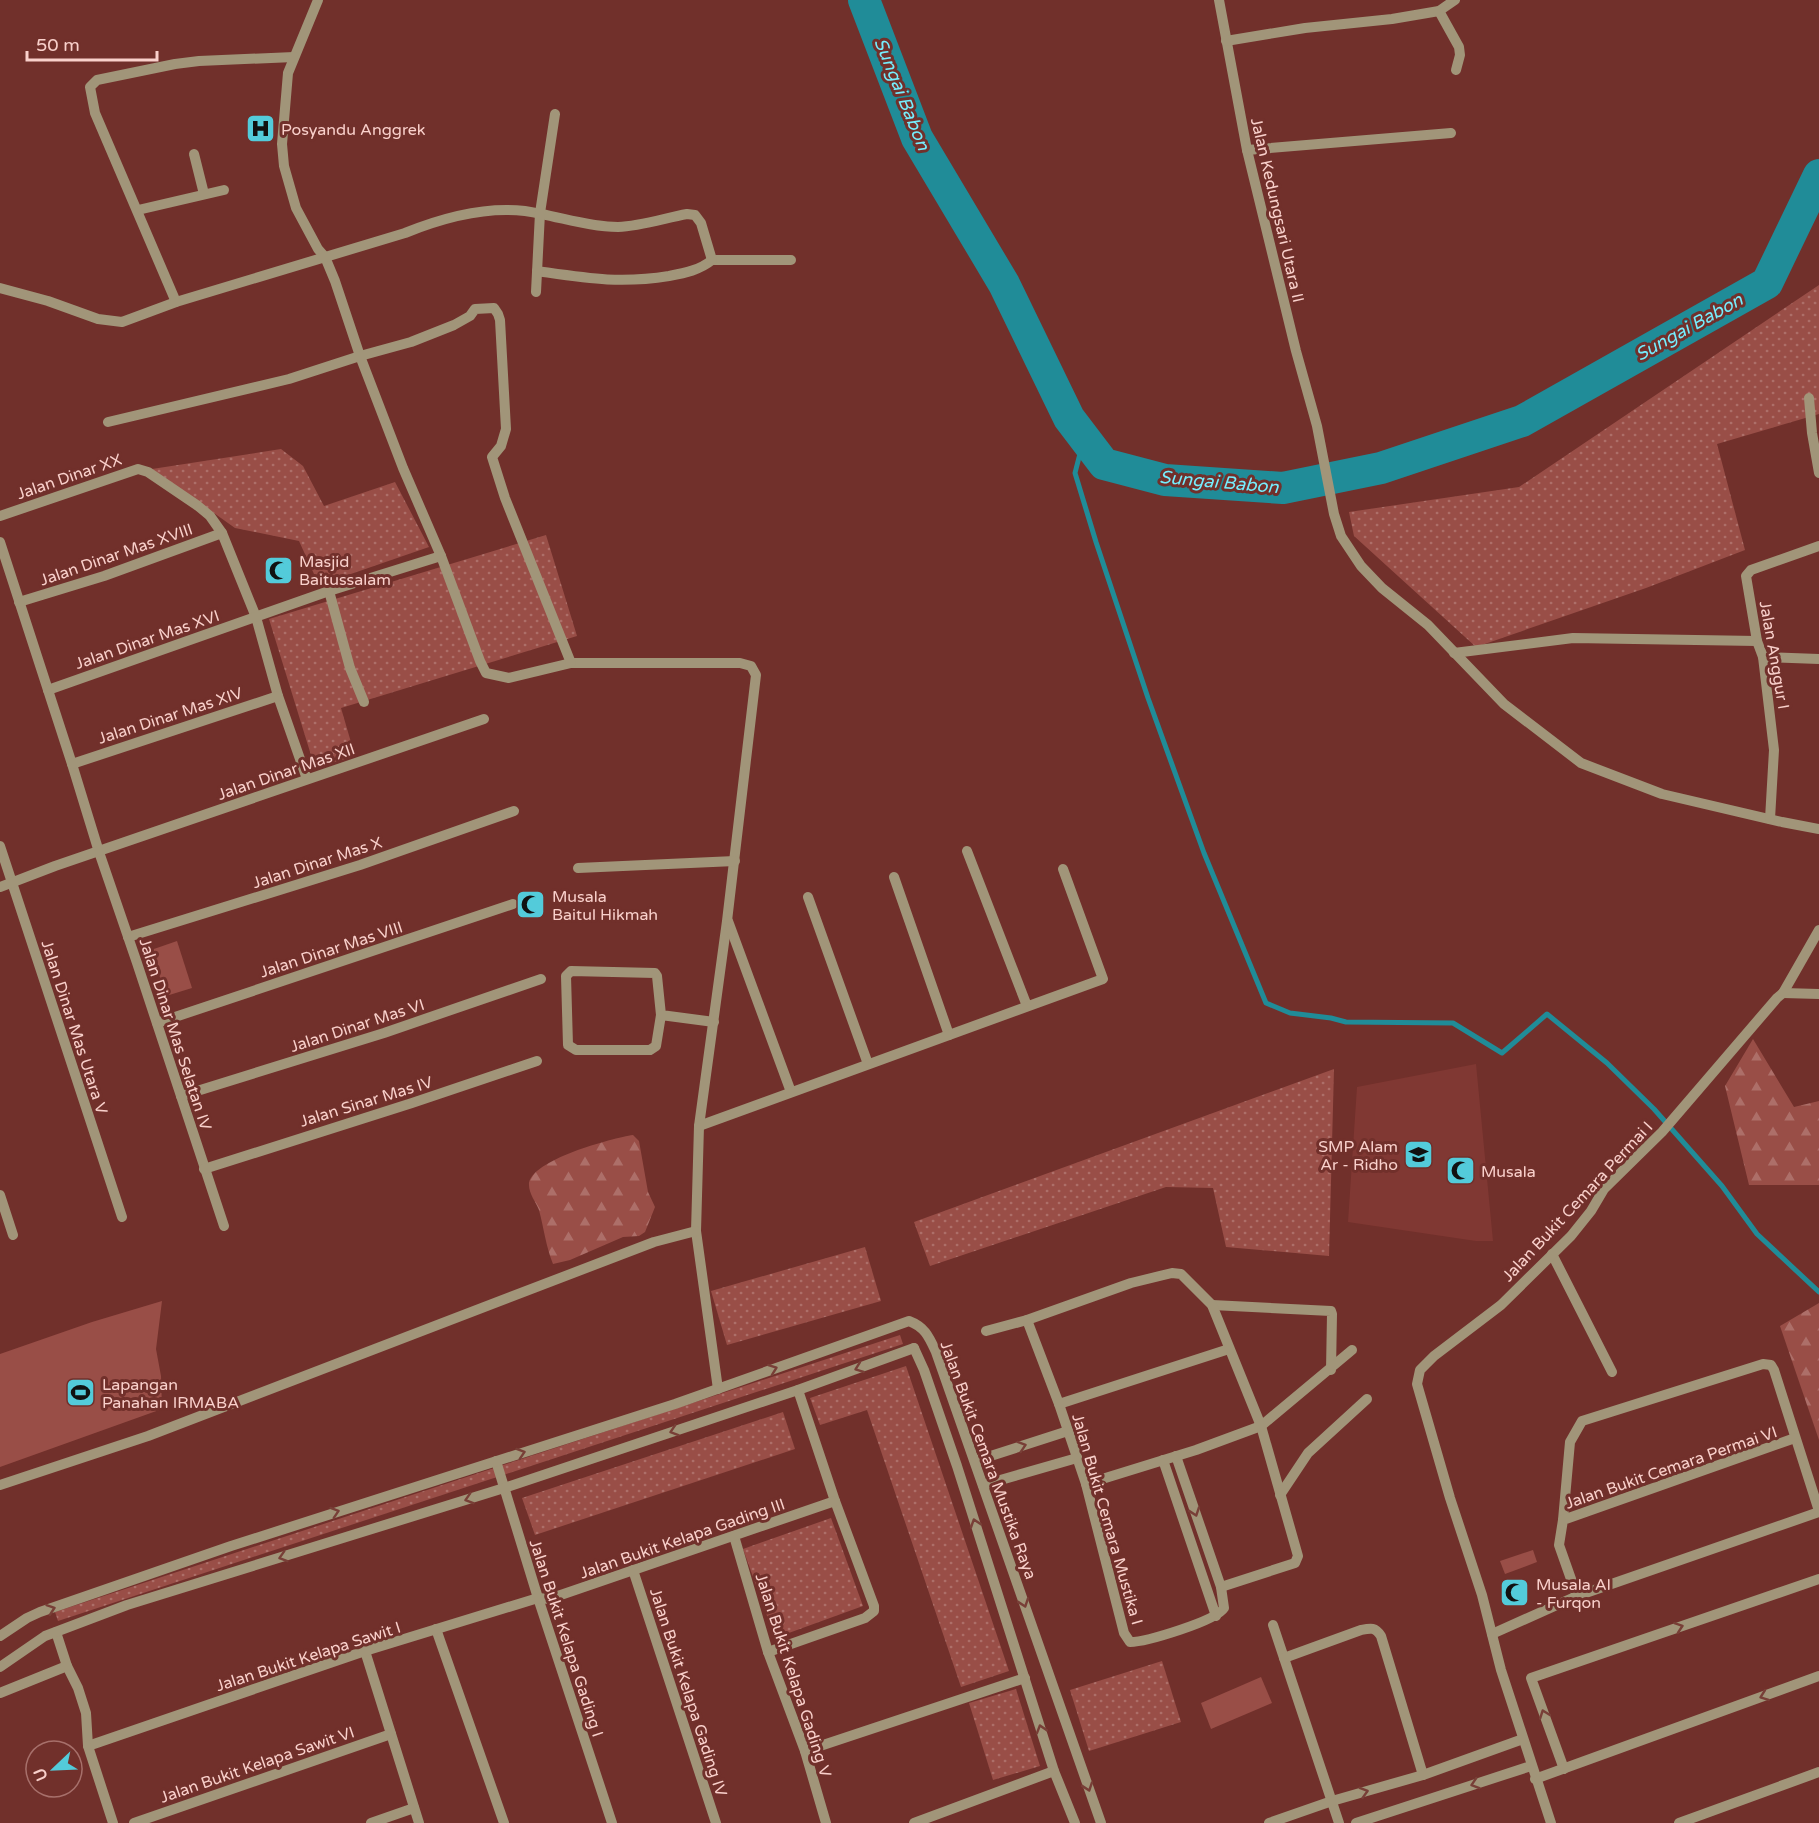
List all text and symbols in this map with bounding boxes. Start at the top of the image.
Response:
scale bar [27,24,158,62]
text: 50 m [36,34,80,56]
water label: Sungai Babon [869,35,935,154]
hospital icon: Posyandu Anggrek [244,113,276,145]
street label: Jalan Kedungsari Utara II [1246,116,1308,305]
place label: Posyandu Anggrek [281,120,426,140]
water label: Sungai Babon [1631,288,1747,366]
street label: Jalan Dinar XX [14,449,125,504]
water label: Sungai Babon [1159,466,1280,498]
street label: Jalan Dinar Mas XVIII [37,519,195,591]
place label: Masjid Baitussalam [299,552,391,590]
mosque icon: Masjid Baitussalam [262,554,294,586]
street label: Jalan Anggur I [1755,599,1793,711]
street label: Jalan Dinar Mas XVI [72,606,222,674]
street label: Jalan Dinar Mas XIV [95,683,245,749]
street label: Jalan Dinar Mas XII [215,739,358,805]
street label: Jalan Dinar Mas X [250,832,385,893]
place label: Musala Baitul Hikmah [552,887,658,925]
mosque icon: Musala Baitul Hikmah [515,889,547,921]
street label: Jalan Dinar Mas VIII [257,917,405,983]
street label: Jalan Dinar Mas Selatan IV [135,936,216,1133]
street label: Jalan Dinar Mas Utara V [36,938,112,1117]
street label: Jalan Dinar Mas VI [288,995,427,1057]
street label: Jalan Sinar Mas IV [297,1072,435,1132]
street label: Jalan Bukit Cemara Permai I [1498,1117,1657,1286]
place label: SMP Alam Ar - Ridho [1318,1137,1398,1175]
school or university icon: SMP Alam Ar - Ridho [1403,1139,1435,1171]
mosque icon: Musala [1444,1155,1476,1187]
place label: Musala [1481,1162,1536,1182]
street label: Jalan Bukit Cemara Mustika Raya [936,1338,1041,1582]
one-way arrow [854,1361,865,1373]
one-way arrow [767,1364,777,1377]
place label: Lapangan Panahan IRMABA [102,1375,239,1413]
sports icon: Lapangan Panahan IRMABA [65,1377,97,1409]
street label: Jalan Bukit Cemara Mustika I [1067,1411,1147,1627]
street label: Jalan Bukit Cemara Permai VI [1563,1422,1780,1514]
one-way arrow [669,1424,680,1437]
one-way arrow [1016,1441,1027,1453]
one-way arrow [515,1448,526,1460]
one-way arrow [464,1491,475,1504]
street label: Jalan Bukit Kelapa Gading III [577,1494,788,1584]
one-way arrow [1188,1506,1201,1517]
one-way arrow [329,1507,340,1520]
one-way arrow [970,1518,983,1529]
street label: Jalan Bukit Kelapa Gading I [525,1537,608,1740]
one-way arrow [278,1549,289,1562]
street label: Jalan Bukit Kelapa Gading V [751,1571,836,1780]
place label: Musala Al - Furqon [1536,1575,1611,1613]
mosque icon: Musala Al - Furqon [1499,1577,1531,1609]
street label: Jalan Bukit Kelapa Gading IV [645,1586,731,1799]
one-way arrow [1017,1597,1030,1608]
one-way arrow [45,1603,56,1616]
street label: Jalan Bukit Kelapa Sawit I [213,1618,403,1696]
one-way arrow [1673,1621,1684,1634]
one-way arrow [1759,1688,1770,1701]
one-way arrow [1539,1709,1552,1720]
street label: Jalan Bukit Kelapa Sawit VI [157,1722,357,1808]
one-way arrow [1036,1724,1048,1735]
north arrow [24,1739,84,1799]
text: U [30,1765,53,1784]
one-way arrow [1470,1777,1481,1789]
one-way arrow [1081,1781,1094,1792]
one-way arrow [1358,1787,1369,1799]

